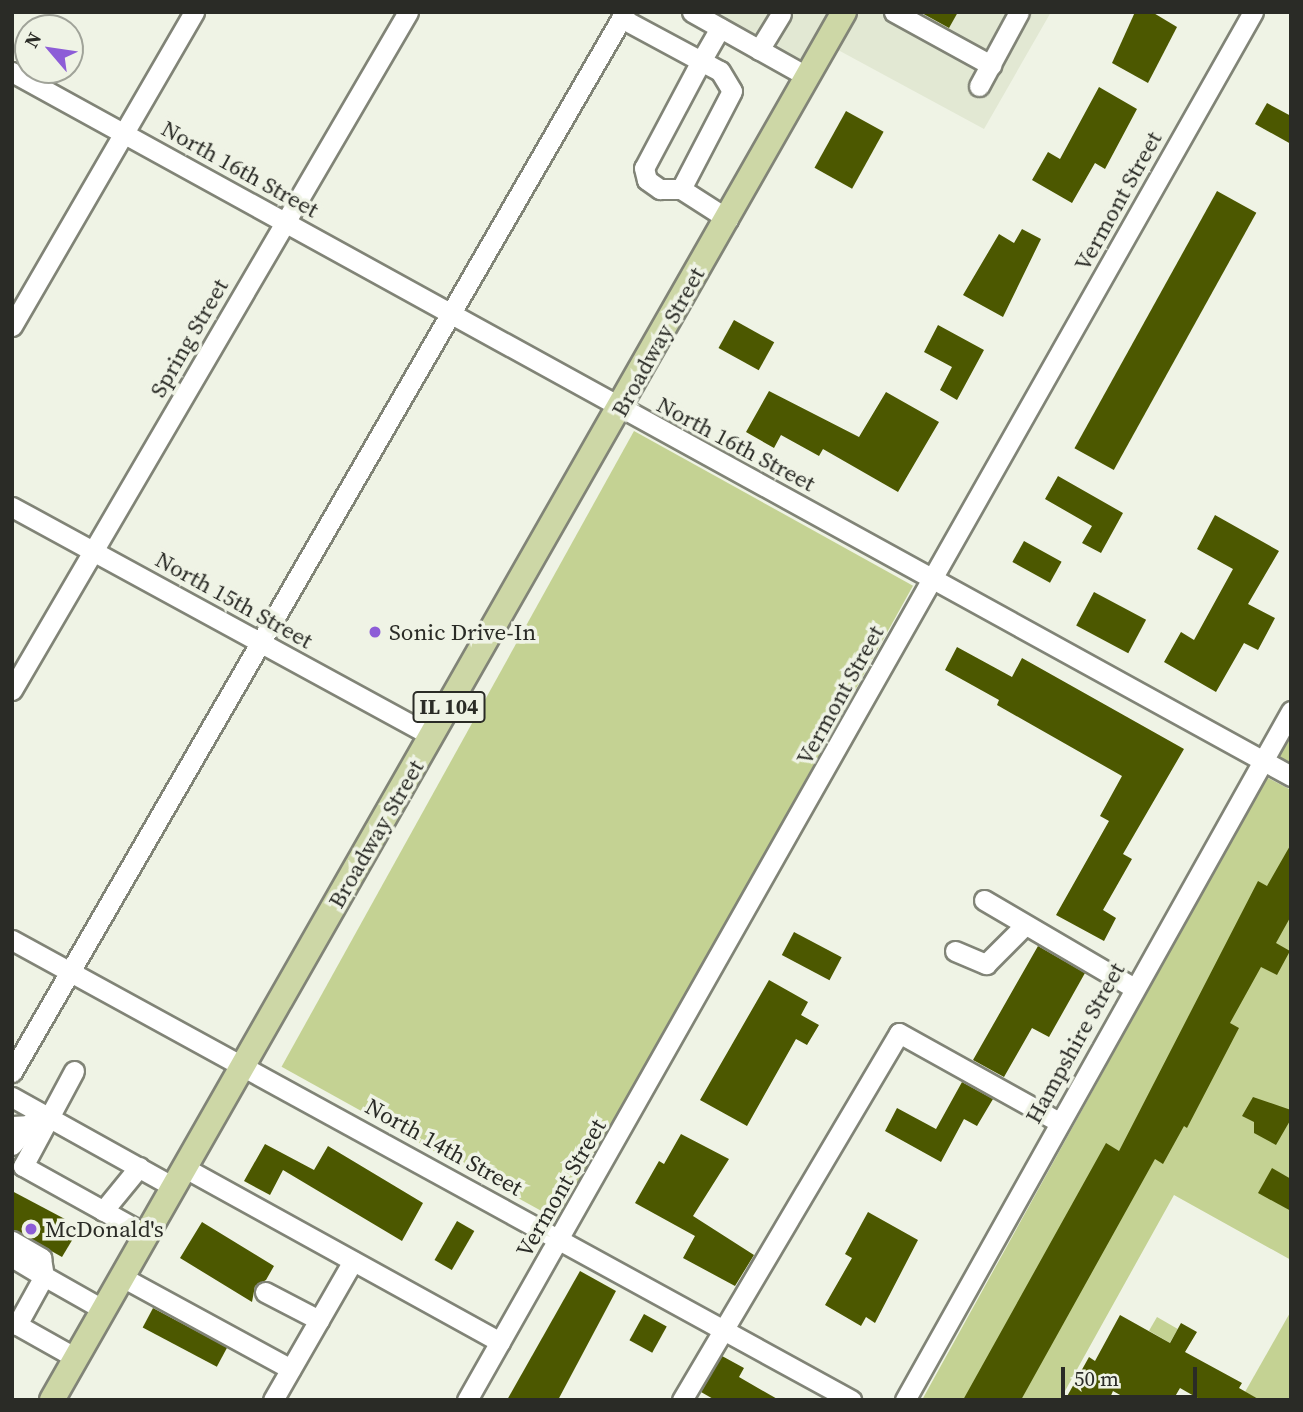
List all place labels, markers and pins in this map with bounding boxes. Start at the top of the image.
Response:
place label: Sonic Drive-In [389,618,536,646]
marker: Sonic Drive-In [367,624,383,640]
place label: McDonald's [45,1215,164,1243]
marker: McDonald's [23,1221,39,1237]

